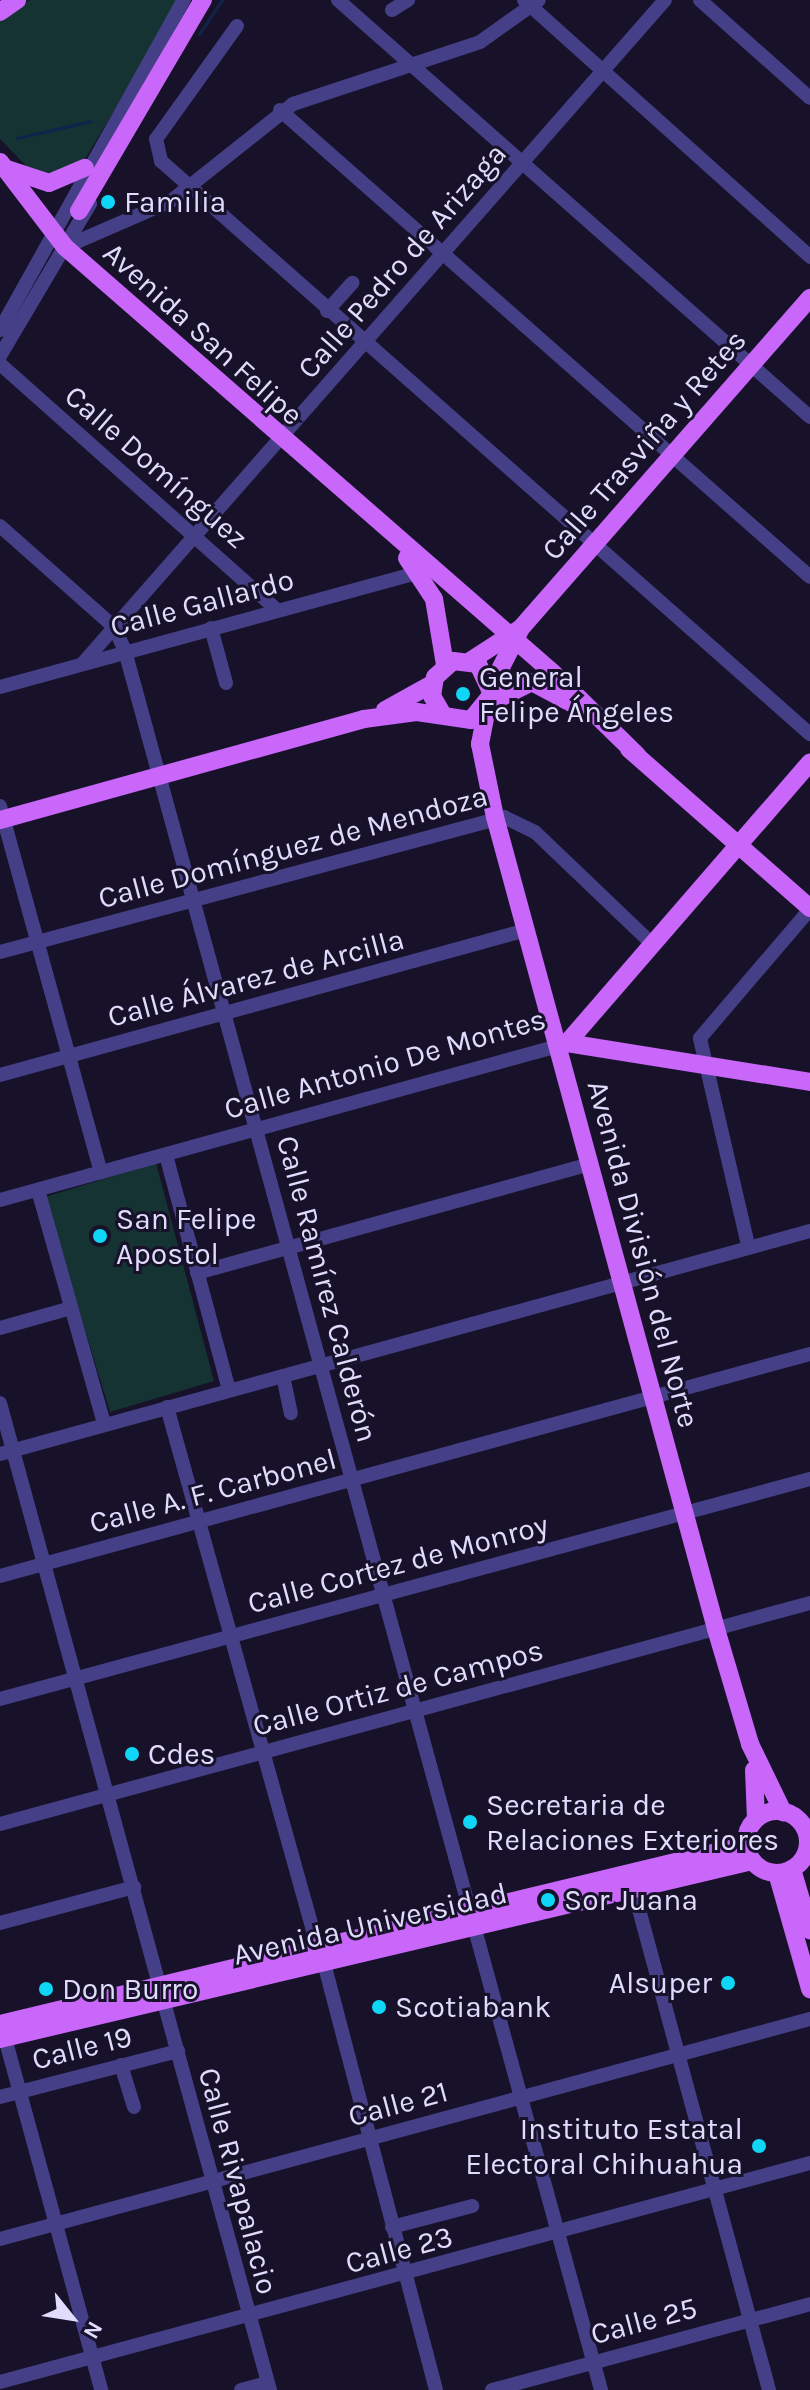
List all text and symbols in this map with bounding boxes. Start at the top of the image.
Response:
street label: Calle Pedro de Arizaga [290,136,514,386]
place label: Familia [124,184,226,220]
marker: Familia [99,193,117,211]
street label: Avenida San Felipe [96,235,310,433]
street label: Calle Trasviña y Retes [534,323,754,567]
street label: Calle Domínguez [57,378,255,556]
street label: Calle Gallardo [106,561,298,645]
place label: General Felipe Ángeles [479,659,674,730]
marker: General Felipe Ángeles [454,685,472,703]
street label: Calle Domínguez de Mendoza [94,778,492,916]
street label: Calle Álvarez de Arcilla [104,921,408,1035]
street label: Calle Antonio De Montes [220,1001,550,1127]
street label: Avenida División del Norte [579,1077,707,1431]
street label: Calle Ramírez Calderón [269,1132,385,1446]
place label: San Felipe Apostol [116,1201,256,1272]
marker: San Felipe Apostol [91,1227,109,1245]
street label: Calle A. F. Carbonel [86,1441,340,1541]
street label: Calle Cortez de Monroy [244,1507,552,1621]
street label: Calle Ortiz de Campos [249,1632,547,1744]
place label: Cdes [148,1736,215,1772]
marker: Cdes [123,1745,141,1763]
place label: Secretaria de Relaciones Exteriores [486,1787,779,1858]
marker: Secretaria de Relaciones Exteriores [461,1813,479,1831]
street label: Avenida Universidad [229,1875,511,1973]
place label: Sor Juana [564,1882,698,1918]
marker: Sor Juana [539,1891,557,1909]
place label: Alsuper [609,1965,712,2001]
place label: Don Burro [62,1971,198,2007]
marker: Alsuper [719,1974,737,1992]
marker: Don Burro [37,1980,55,1998]
place label: Scotiabank [395,1989,551,2025]
marker: Scotiabank [370,1998,388,2016]
street label: Calle 19 [28,2018,136,2078]
street label: Calle Rivapalacio [190,2064,286,2298]
street label: Calle 21 [344,2073,452,2135]
place label: Instituto Estatal Electoral Chihuahua [465,2111,743,2182]
marker: Instituto Estatal Electoral Chihuahua [750,2137,768,2155]
street label: Calle 23 [342,2218,456,2282]
north arrow [32,2278,112,2358]
street label: Calle 25 [587,2290,701,2352]
text: N [78,2317,108,2343]

